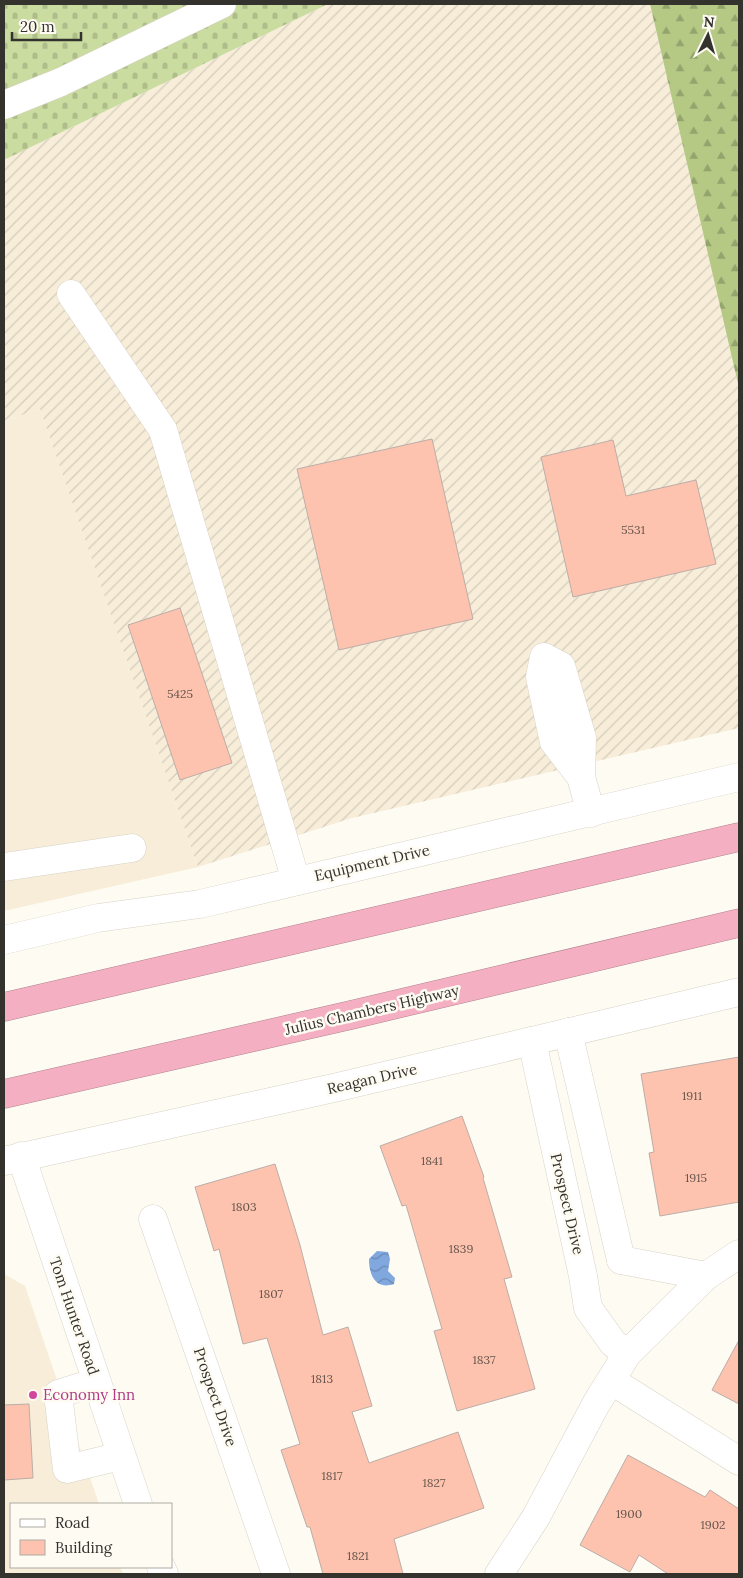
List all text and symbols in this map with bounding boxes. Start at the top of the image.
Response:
scale bar [12,10,81,42]
north arrow [683,10,733,60]
text: N [703,13,715,32]
text: 20 m [20,17,55,36]
house number: 5531 [621,522,645,537]
house number: 5425 [167,686,193,701]
street label: Equipment Drive [312,840,431,885]
street label: Julius Chambers Highway [282,980,461,1039]
street label: Reagan Drive [325,1059,419,1098]
house number: 1911 [682,1088,702,1103]
street label: Prospect Drive [547,1151,588,1256]
house number: 1841 [421,1153,443,1168]
house number: 1915 [685,1170,707,1185]
house number: 1803 [231,1199,257,1214]
house number: 1839 [449,1241,473,1256]
street label: Tom Hunter Road [45,1254,104,1377]
house number: 1807 [259,1286,283,1301]
street label: Prospect Drive [190,1345,241,1449]
house number: 1837 [472,1352,496,1367]
house number: 1813 [311,1371,333,1386]
place label: Economy Inn [43,1385,135,1404]
marker: Economy Inn [27,1389,39,1401]
house number: 1817 [321,1468,343,1483]
house number: 1827 [422,1475,446,1490]
legend [10,1503,172,1568]
house number: 1900 [616,1506,642,1521]
text: Road [55,1513,90,1532]
house number: 1902 [700,1517,726,1532]
text: Building [55,1538,113,1557]
house number: 1821 [347,1548,369,1563]

